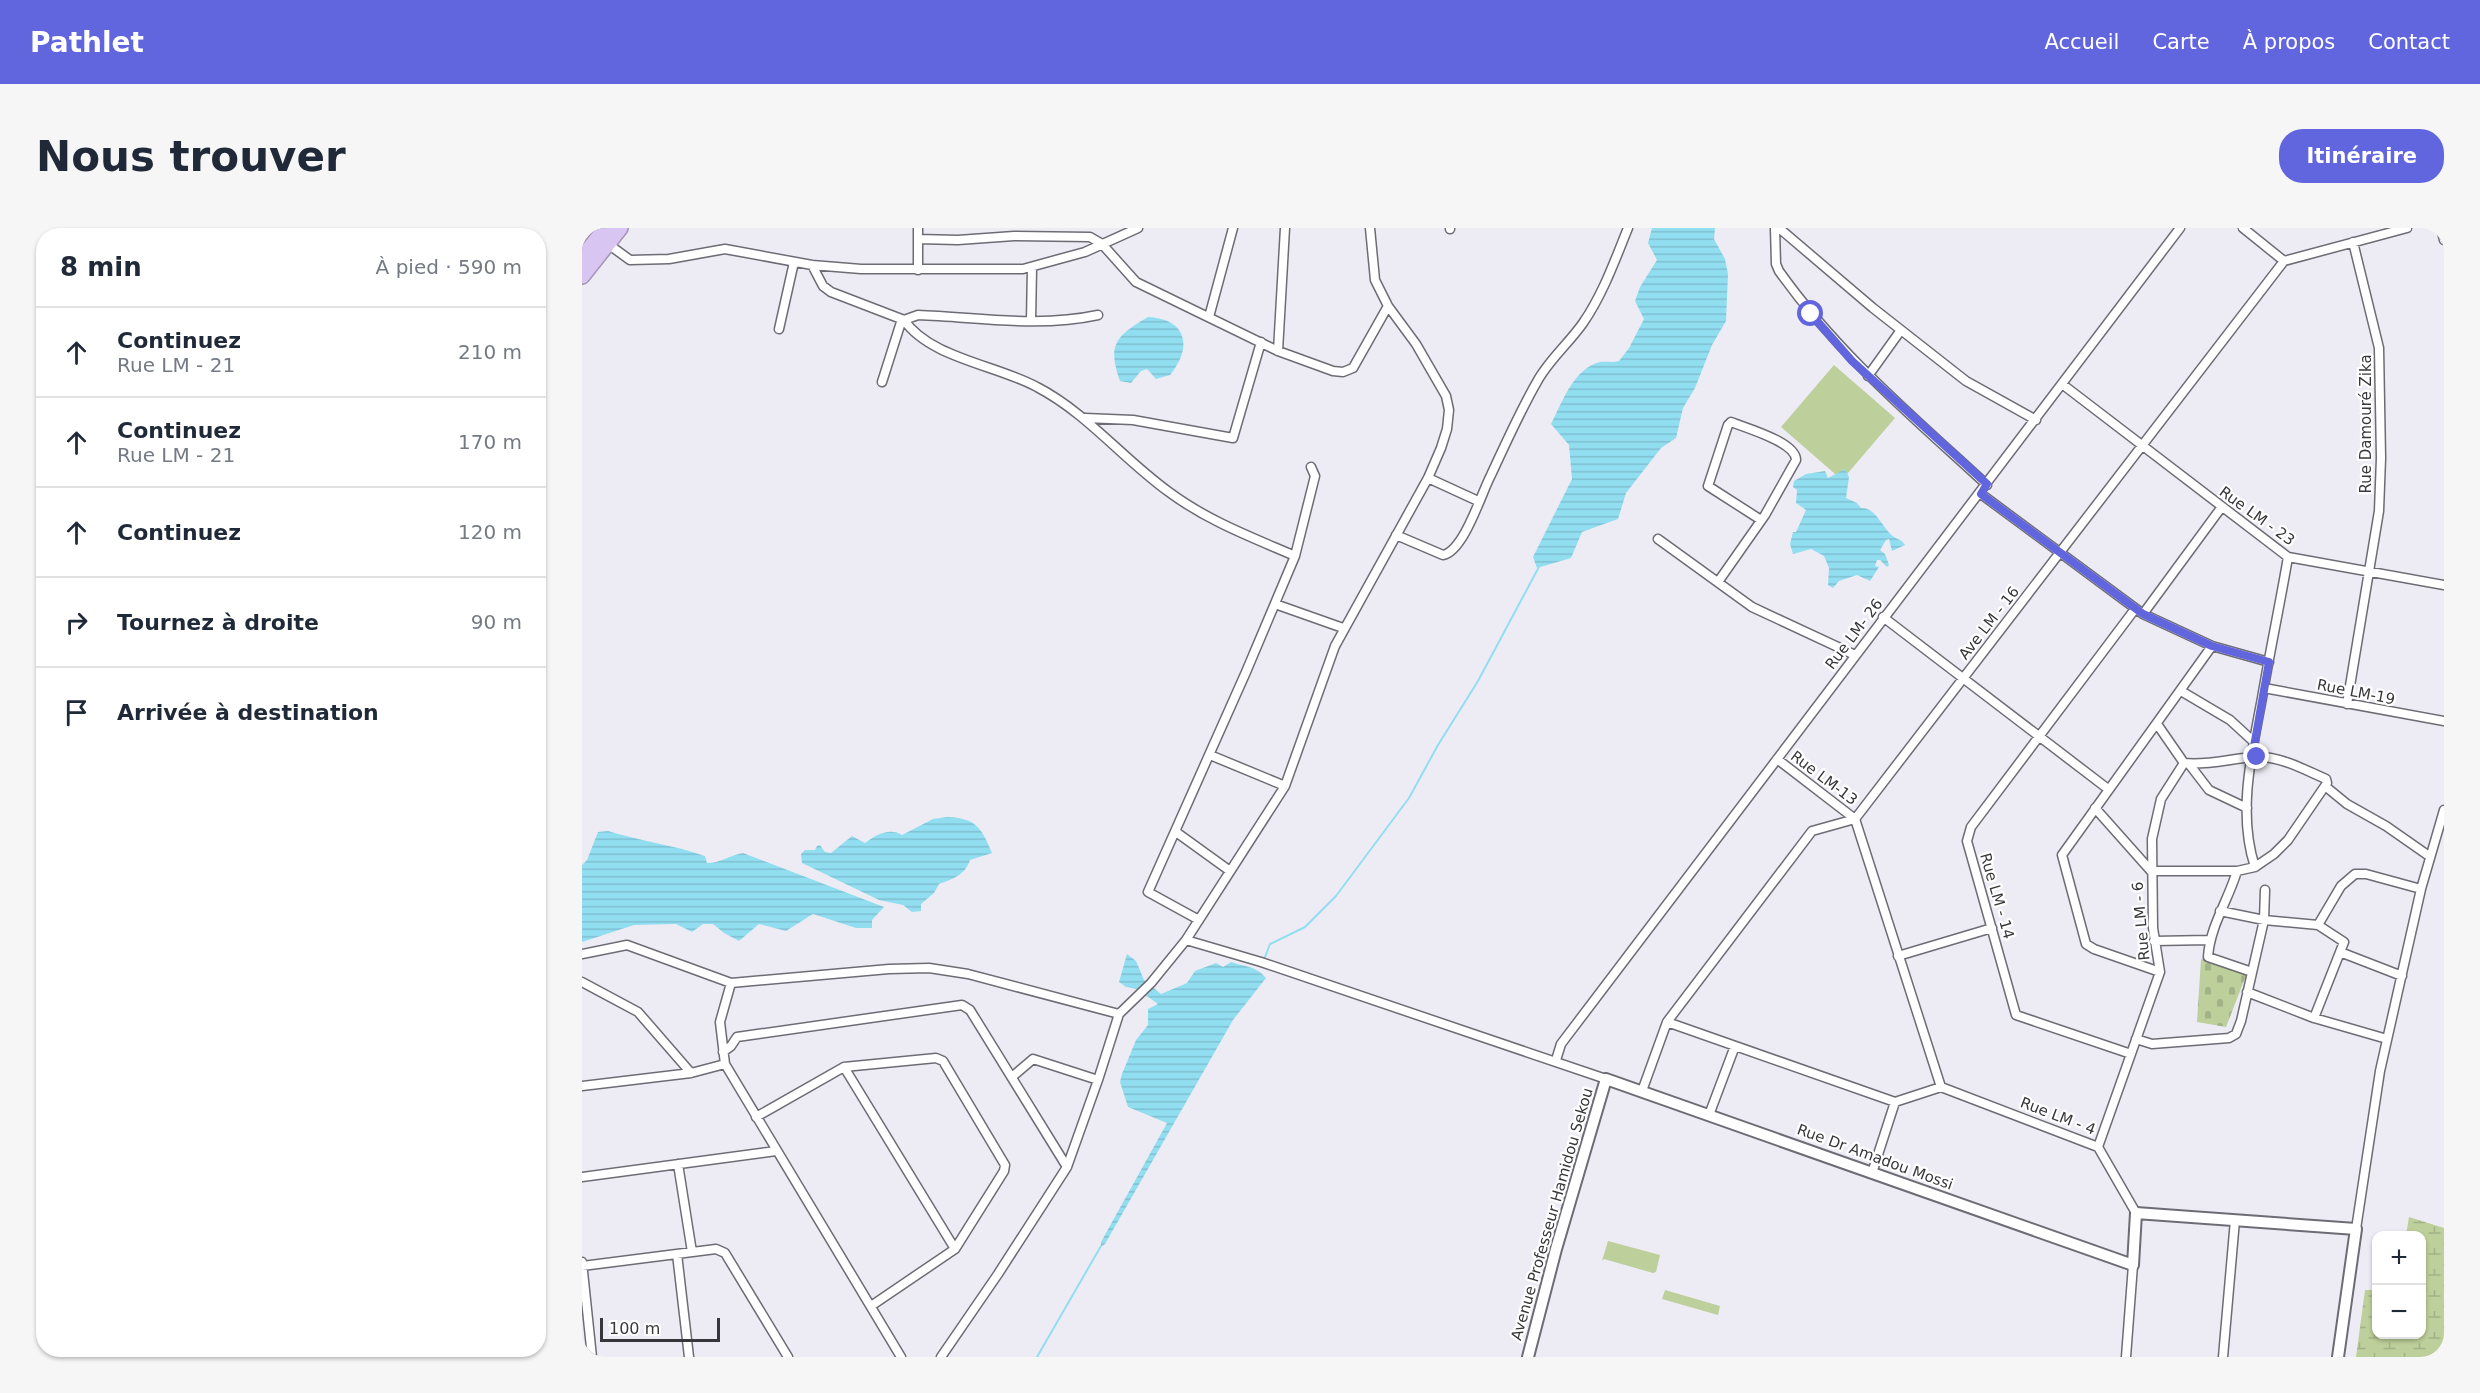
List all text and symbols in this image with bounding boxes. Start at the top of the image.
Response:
text: Pathlet [30,26,144,59]
text: Accueil [2044,30,2119,54]
text: Carte [2152,30,2210,54]
text: À propos [2243,30,2335,54]
text: Contact [2368,30,2450,54]
button: Itinéraire [2279,129,2444,183]
text: Nous trouver [36,132,346,181]
text: 8 min [60,252,142,282]
text: À pied · 590 m [376,255,522,279]
route start [1797,300,1823,326]
text: Continuez [117,328,241,353]
icon: ahead [60,336,93,369]
text: 210 m [458,340,522,364]
text: Rue LM - 21 [117,353,235,377]
street label: Rue Damouré Zika [2357,354,2375,494]
text: Continuez [117,418,241,443]
icon: ahead [60,426,93,459]
text: 170 m [458,430,522,454]
text: Rue LM - 21 [117,443,235,467]
street label: Rue LM - 23 [2216,483,2298,549]
icon: ahead [60,516,93,549]
text: Continuez [117,520,241,545]
text: 120 m [458,520,522,544]
street label: Ave LM - 16 [1955,583,2023,663]
street label: Rue LM- 26 [1822,595,1886,673]
icon: right [60,606,93,639]
text: Tournez à droite [117,610,319,635]
text: 90 m [471,610,522,634]
street label: Rue LM-19 [2315,676,2397,708]
icon: arrive [60,696,93,729]
text: Arrivée à destination [117,700,379,725]
route end [2243,743,2269,769]
street label: Rue LM-13 [1787,747,1861,809]
street label: Rue LM - 14 [1976,851,2018,941]
street label: Rue LM - 6 [2129,881,2153,961]
street label: Avenue Professeur Hamidou Sekou [1507,1086,1597,1342]
street label: Rue LM - 4 [2018,1093,2098,1139]
street label: Rue Dr Amadou Mossi [1795,1120,1955,1194]
map controls [2372,1231,2426,1339]
button: + [2372,1231,2426,1285]
button: − [2372,1285,2426,1339]
scale bar [600,1315,720,1342]
text: 100 m [609,1319,660,1338]

